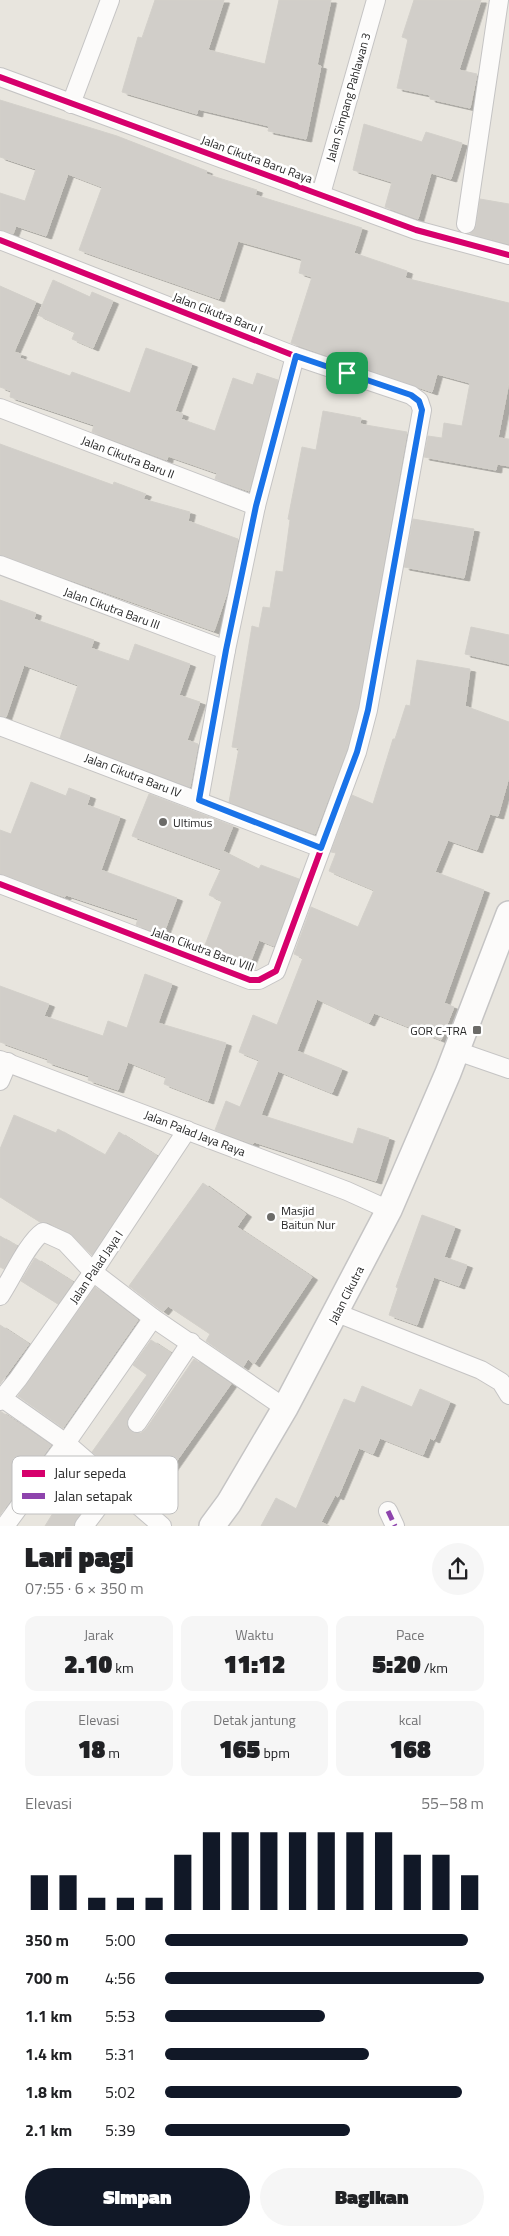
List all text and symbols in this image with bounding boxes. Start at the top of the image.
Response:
street label: Jalan Simpang Pahlawan 3 [320,30,376,164]
street label: Jalan Cikutra Baru Raya [199,130,315,188]
street label: Jalan Cikutra Baru I [170,287,266,339]
pin [326,352,368,394]
icon: arrive [333,359,361,387]
street label: Jalan Cikutra Baru II [79,431,177,483]
street label: Jalan Cikutra Baru III [61,582,163,634]
street label: Jalan Cikutra Baru IV [82,748,184,802]
place label: Ultimus [173,813,213,832]
marker: Ultimus [157,816,169,828]
street label: Jalan Cikutra Baru VIII [149,922,257,976]
place label: GOR C-TRA [410,1021,467,1040]
marker: GOR C-TRA [471,1024,483,1036]
street label: Jalan Palad Jaya Raya [142,1105,248,1161]
place label: Masjid Baitun Nur [281,1201,335,1234]
marker: Masjid Baitun Nur [265,1211,277,1223]
street label: Jalan Palad Jaya I [64,1226,128,1308]
street label: Jalan Cikutra [323,1263,369,1327]
legend [12,1456,178,1514]
text: Jalur sepeda [54,1462,126,1483]
text: Jalan setapak [54,1485,133,1506]
text: Lari pagi [25,1535,133,1578]
button: share [432,1543,484,1595]
text: 07:55 · 6 × 350 m [25,1576,144,1600]
text: Jarak [84,1624,114,1645]
text: Waktu [235,1624,274,1645]
text: Pace [396,1624,424,1645]
text: 2.10 [64,1645,112,1683]
text: 11:12 [223,1645,286,1683]
text: 5:20 [372,1645,421,1683]
text: km [112,1657,134,1678]
text: /km [421,1657,448,1678]
text: Elevasi [78,1709,119,1730]
text: Detak jantung [213,1709,296,1730]
text: kcal [399,1709,422,1730]
text: 18 [78,1730,105,1768]
text: 165 [219,1730,260,1768]
text: 168 [390,1730,431,1768]
text: m [105,1742,120,1763]
text: bpm [260,1742,290,1763]
text: Elevasi [25,1791,72,1815]
text: 55–58 m [421,1791,484,1815]
text: 350 m [25,1928,69,1952]
text: 5:00 [105,1928,135,1952]
text: 700 m [25,1966,69,1990]
text: 4:56 [105,1966,135,1990]
text: 1.1 km [25,2004,72,2028]
text: 5:53 [105,2004,135,2028]
text: 1.4 km [25,2042,72,2066]
text: 5:31 [105,2042,135,2066]
text: 1.8 km [25,2080,72,2104]
text: 5:02 [105,2080,135,2104]
text: 2.1 km [25,2118,72,2142]
text: 5:39 [105,2118,135,2142]
button: Simpan [25,2168,250,2226]
button: Bagikan [260,2168,484,2226]

